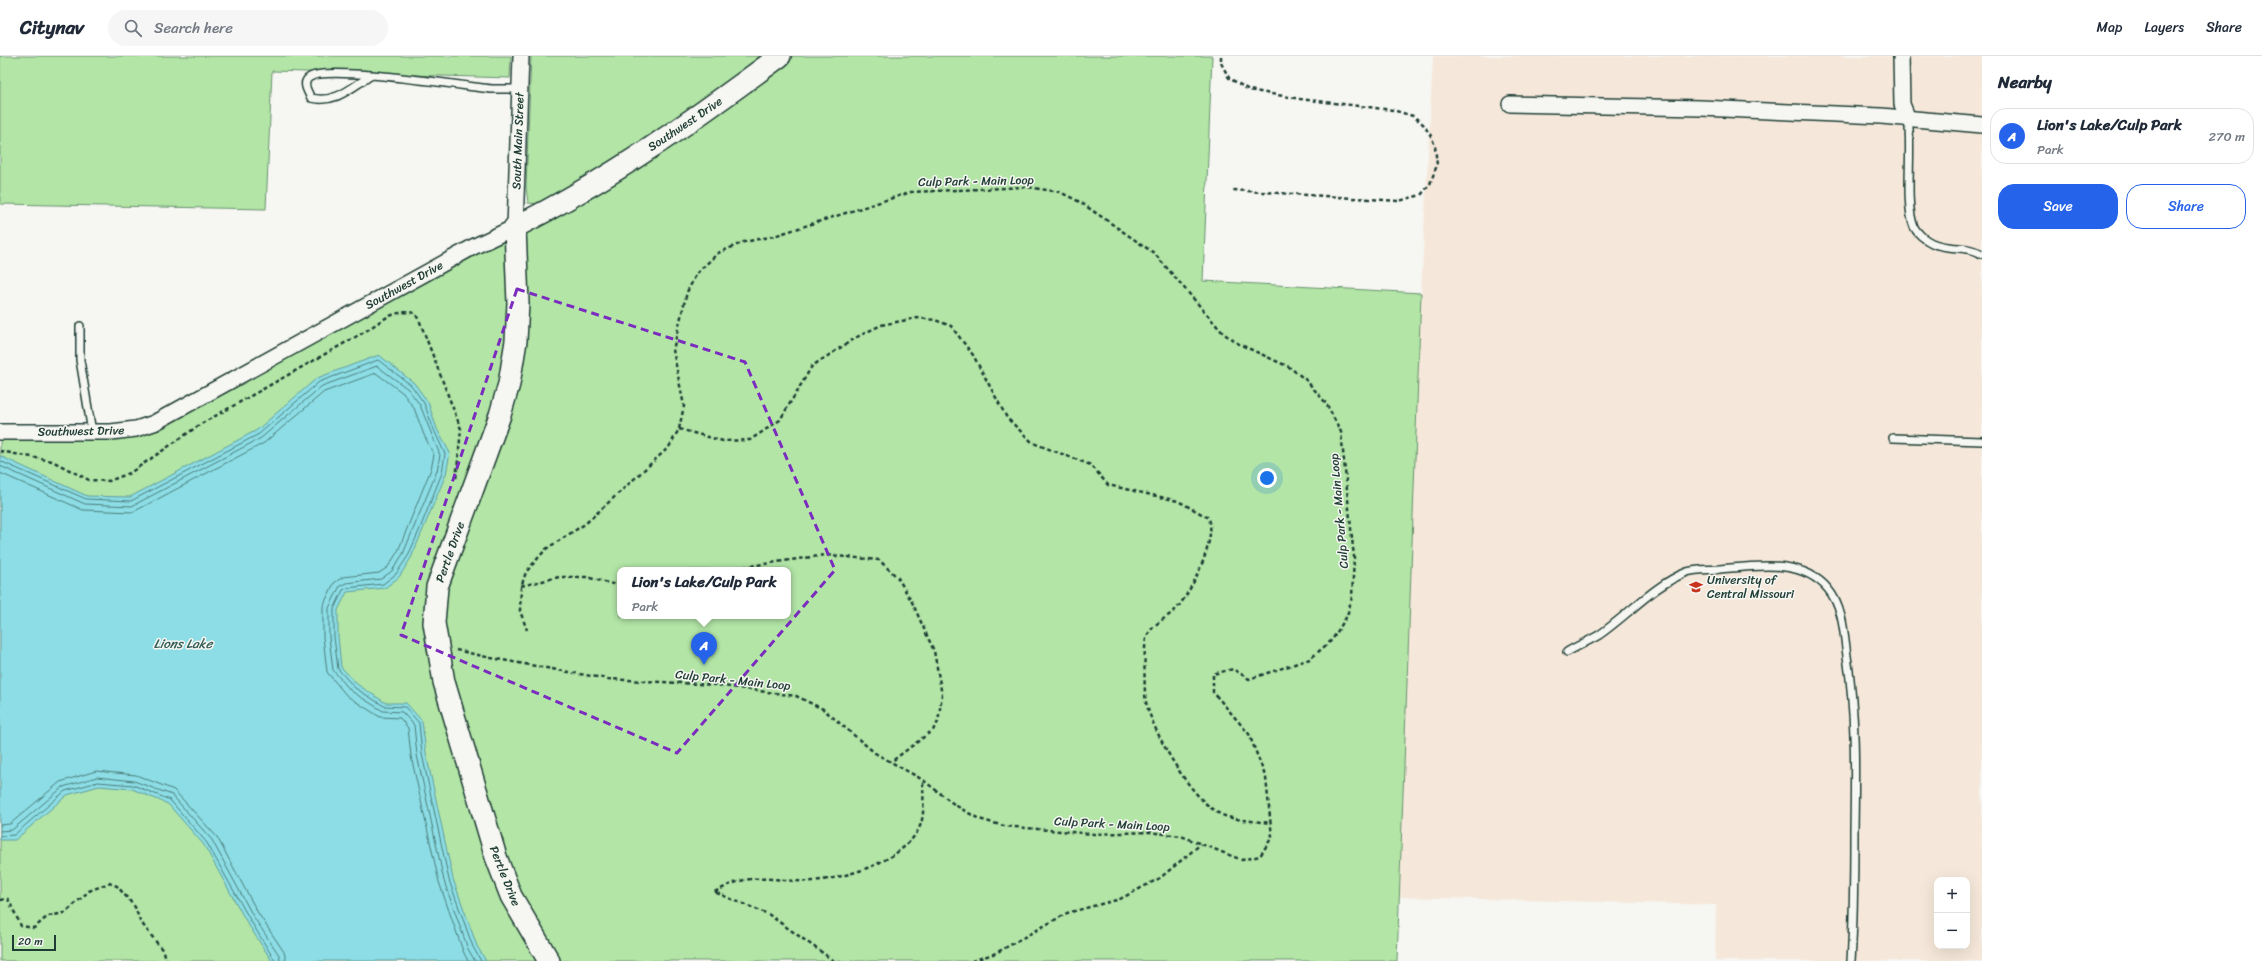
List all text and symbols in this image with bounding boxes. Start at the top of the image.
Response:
search box [108,10,388,46]
text: Citynav [20,11,84,44]
text: Search here [154,15,233,41]
text: Map [2097,15,2122,40]
text: Layers [2144,15,2184,40]
text: Share [2206,15,2242,40]
icon: search [122,17,144,39]
text: Nearby [1998,67,2052,97]
street label: South Main Street [505,91,531,190]
street label: Southwest Drive [643,91,727,157]
text: Lion's Lake/Culp Park [2037,112,2182,138]
text: A [2008,125,2016,148]
text: 270 m [2208,125,2245,148]
text: Park [2037,138,2064,161]
street label: Culp Park - Main Loop [918,169,1035,193]
button: Save [1998,184,2118,229]
button: Share [2126,184,2246,229]
street label: Southwest Drive [361,254,447,316]
street label: Southwest Drive [37,419,125,443]
street label: Culp Park - Main Loop [1323,452,1355,570]
your location [1257,468,1277,488]
street label: Pertle Drive [429,518,471,586]
popup [617,567,791,619]
text: Lion's Lake/Culp Park [632,569,776,595]
place label: University of Central Missouri [1707,569,1795,605]
school or university icon: University of Central Missouri [1688,579,1704,595]
text: Park [632,595,658,618]
water label: Lions Lake [154,632,214,655]
pin: A [691,632,717,665]
street label: Culp Park - Main Loop [674,663,792,697]
street label: Culp Park - Main Loop [1054,810,1171,838]
street label: Pertle Drive [483,842,527,910]
map controls [1934,877,1970,949]
button: + [1934,877,1970,913]
button: − [1934,913,1970,949]
text: 20 m [18,932,43,951]
scale bar [12,933,56,952]

